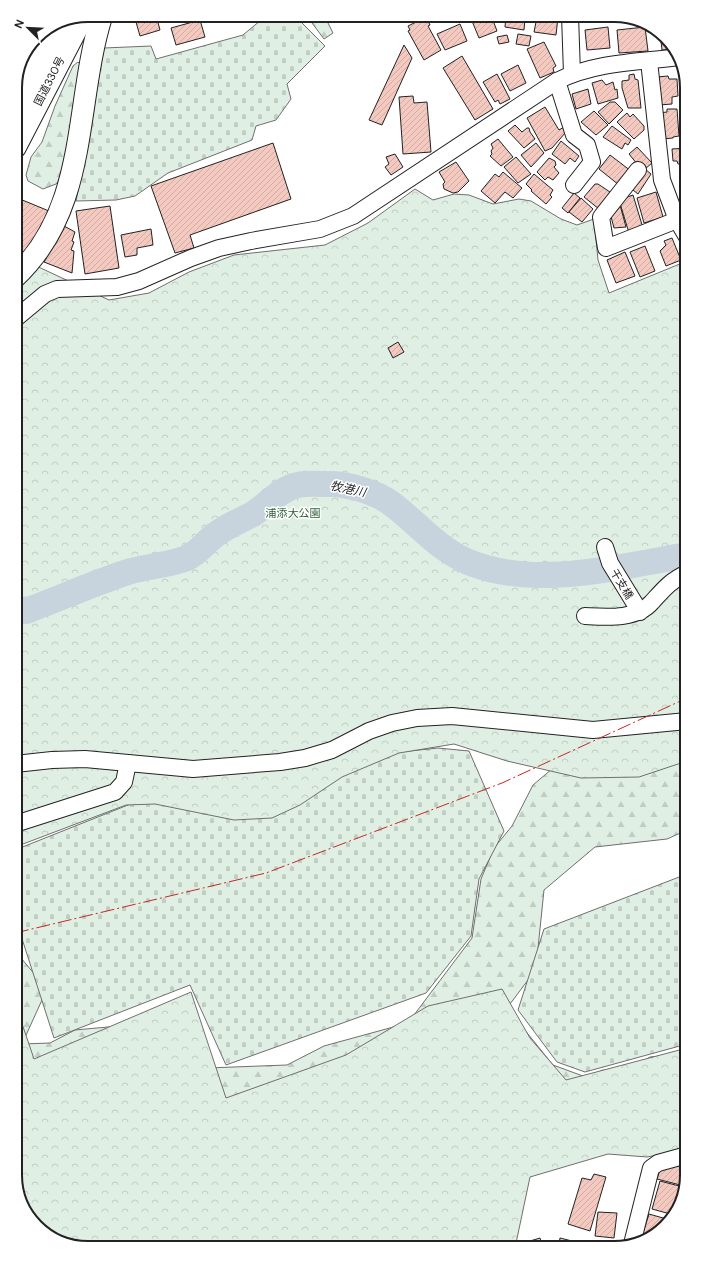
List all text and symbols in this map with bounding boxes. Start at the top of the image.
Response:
north arrow [8,8,48,48]
text: N [11,17,27,30]
street label: 国道330号 [31,54,67,108]
water label: 牧港川 [329,477,369,501]
park label: 浦添大公園 [266,506,321,520]
street label: 干支橋 [608,566,636,602]

